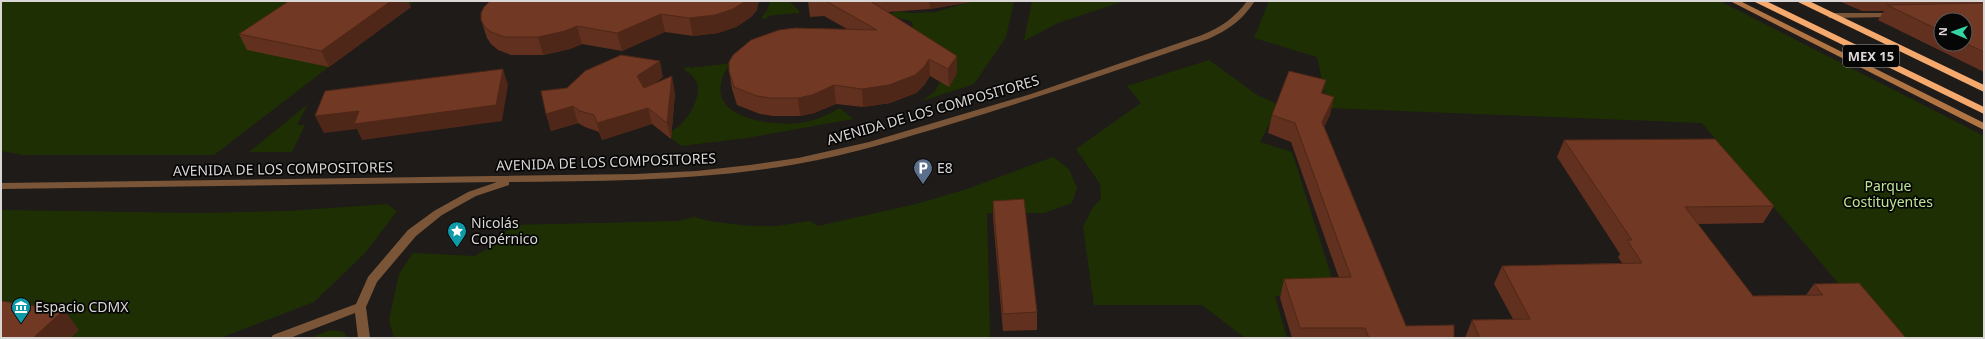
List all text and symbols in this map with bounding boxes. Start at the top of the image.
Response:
north arrow [1933,12,1973,52]
text: N [1935,27,1950,36]
road number: MEX 15 [1843,45,1899,67]
street label: AVENIDA DE LOS COMPOSITORES [824,70,1042,149]
street label: AVENIDA DE LOS COMPOSITORES [496,148,717,175]
street label: AVENIDA DE LOS COMPOSITORES [173,157,394,180]
parking icon: E8 [912,157,934,185]
place label: E8 [937,158,953,177]
park label: Parque Costituyentes [1843,176,1933,211]
place label: Nicolás Copérnico [471,213,538,248]
place icon: Nicolás Copérnico [446,220,468,248]
museum icon: Espacio CDMX [10,296,32,324]
place label: Espacio CDMX [35,297,129,316]

